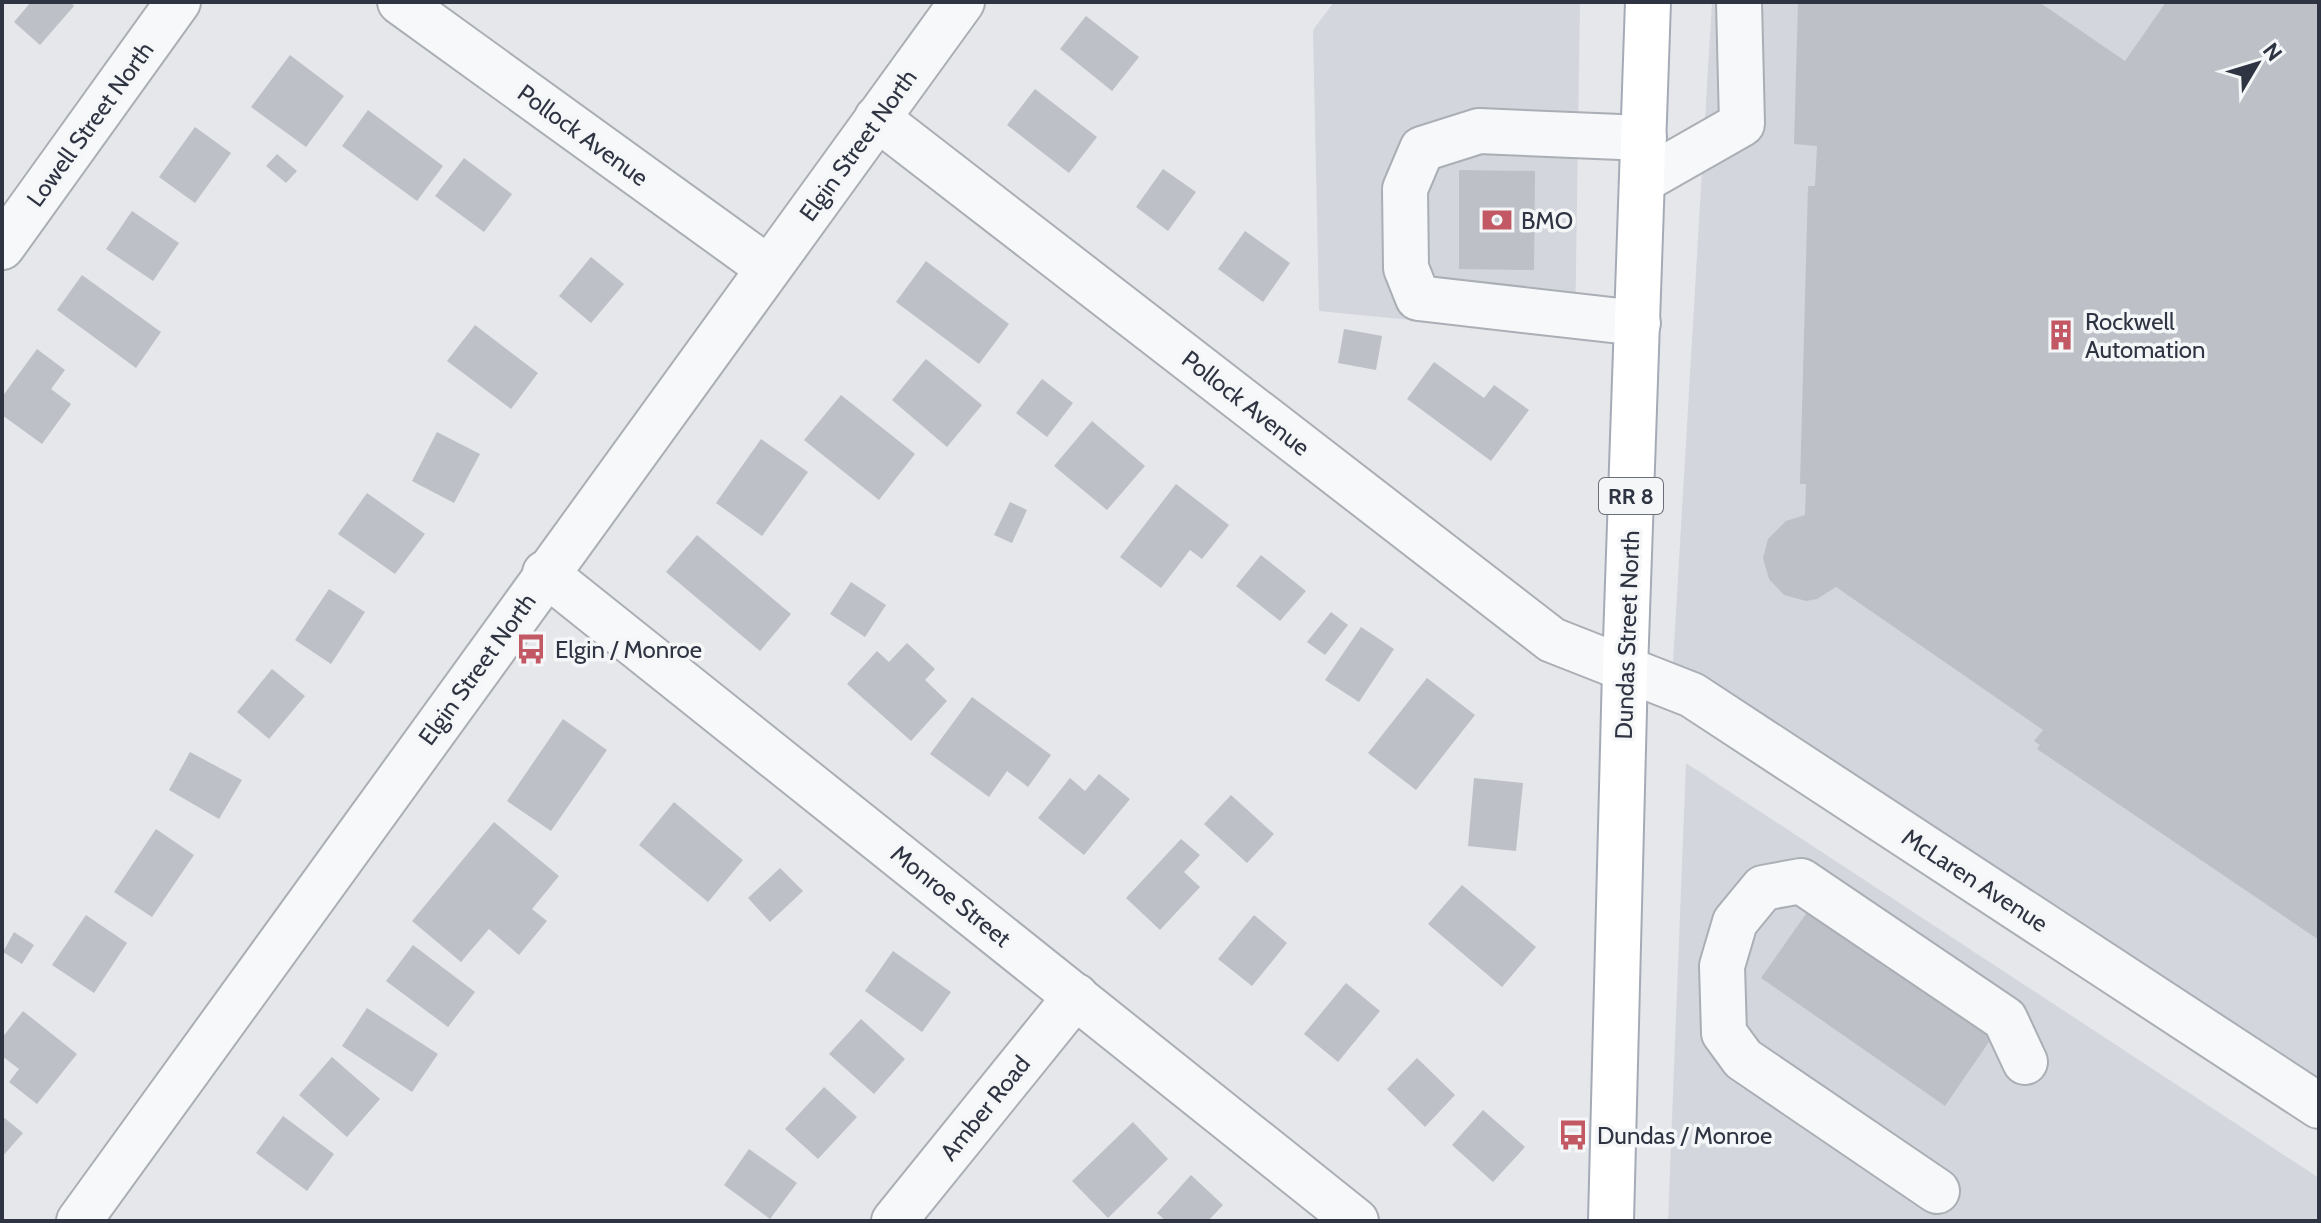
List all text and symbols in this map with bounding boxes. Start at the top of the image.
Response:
north arrow [2217,24,2297,104]
street label: Lowell Street North [20,36,160,212]
text: N [2257,38,2288,66]
street label: Elgin Street North [793,63,923,227]
street label: Pollock Avenue [512,78,654,192]
bank icon: BMO [1480,203,1514,237]
place label: BMO [1521,206,1573,235]
place label: Rockwell Automation [2085,307,2205,364]
building icon: Rockwell Automation [2044,318,2078,352]
street label: Pollock Avenue [1176,344,1316,462]
road number: RR 8 [1599,478,1663,514]
street label: Dundas Street North [1609,530,1645,740]
street label: Elgin Street North [412,587,542,751]
bus stop icon: Elgin / Monroe [514,632,548,666]
place label: Elgin / Monroe [555,635,702,664]
street label: McLaren Avenue [1897,822,2053,938]
street label: Monroe Street [885,839,1017,953]
street label: Amber Road [934,1050,1036,1166]
bus stop icon: Dundas / Monroe [1556,1118,1590,1152]
place label: Dundas / Monroe [1597,1121,1772,1150]

